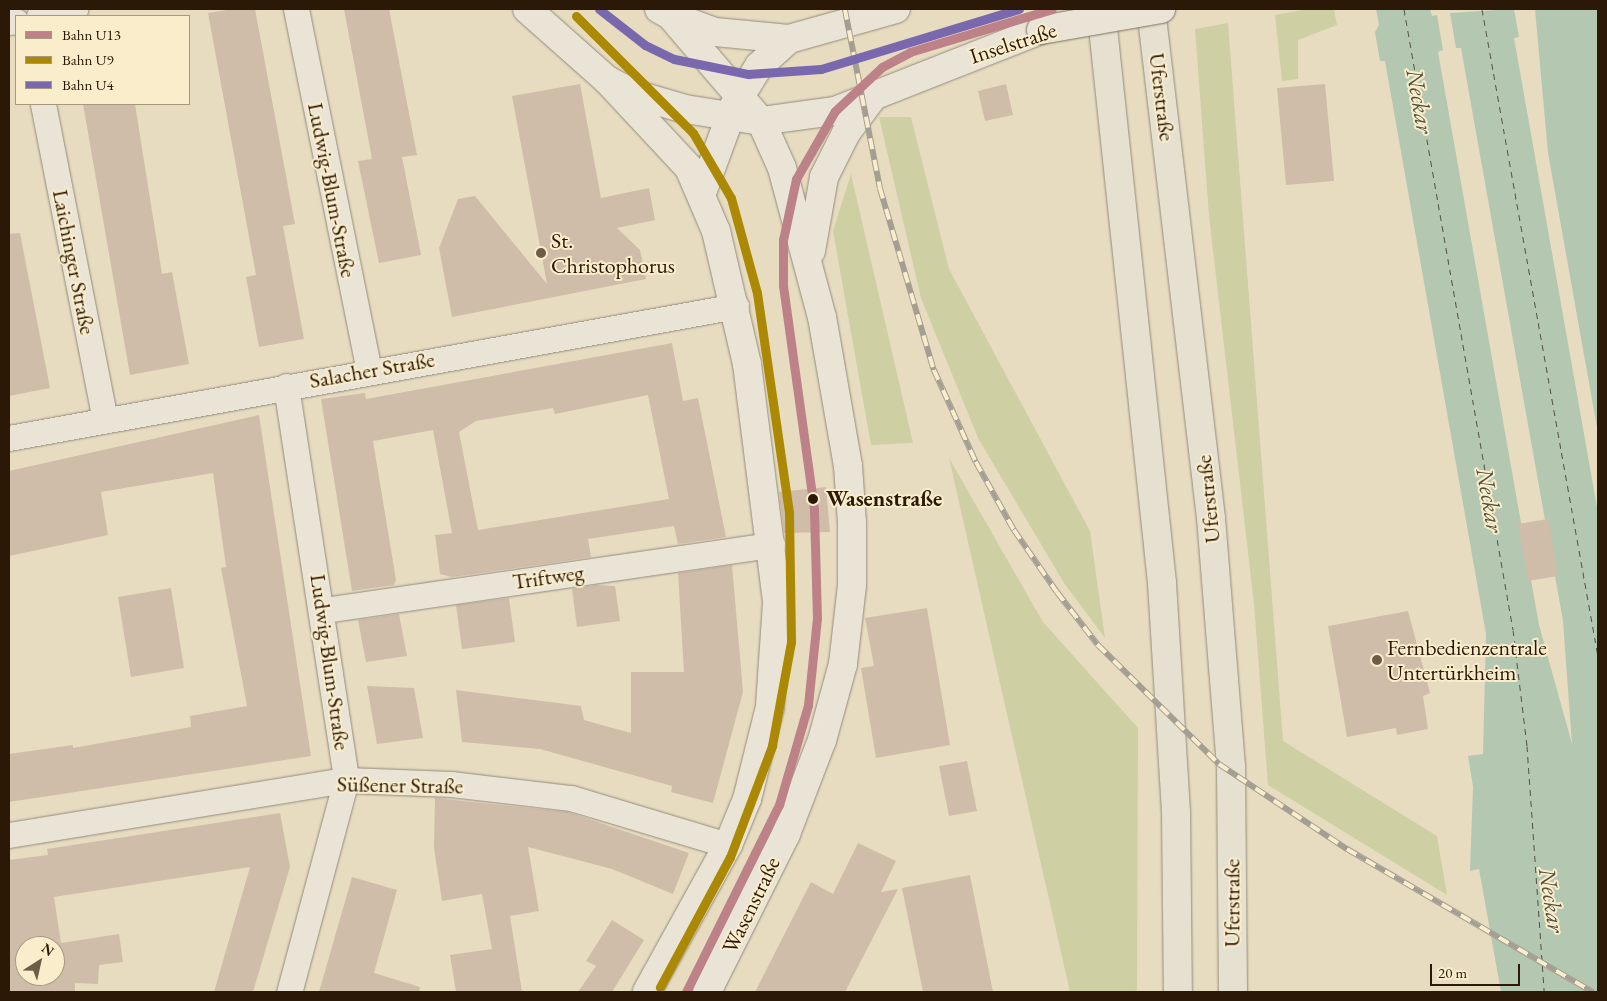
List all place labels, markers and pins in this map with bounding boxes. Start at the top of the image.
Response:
place label: St. Christophorus [551,227,675,278]
marker: St. Christophorus [535,247,547,259]
place label: Wasenstraße [826,486,942,512]
marker: Wasenstraße [804,490,822,508]
place label: Fernbedienzentrale Untertürkheim [1387,634,1547,686]
marker: Fernbedienzentrale Untertürkheim [1371,654,1383,666]

